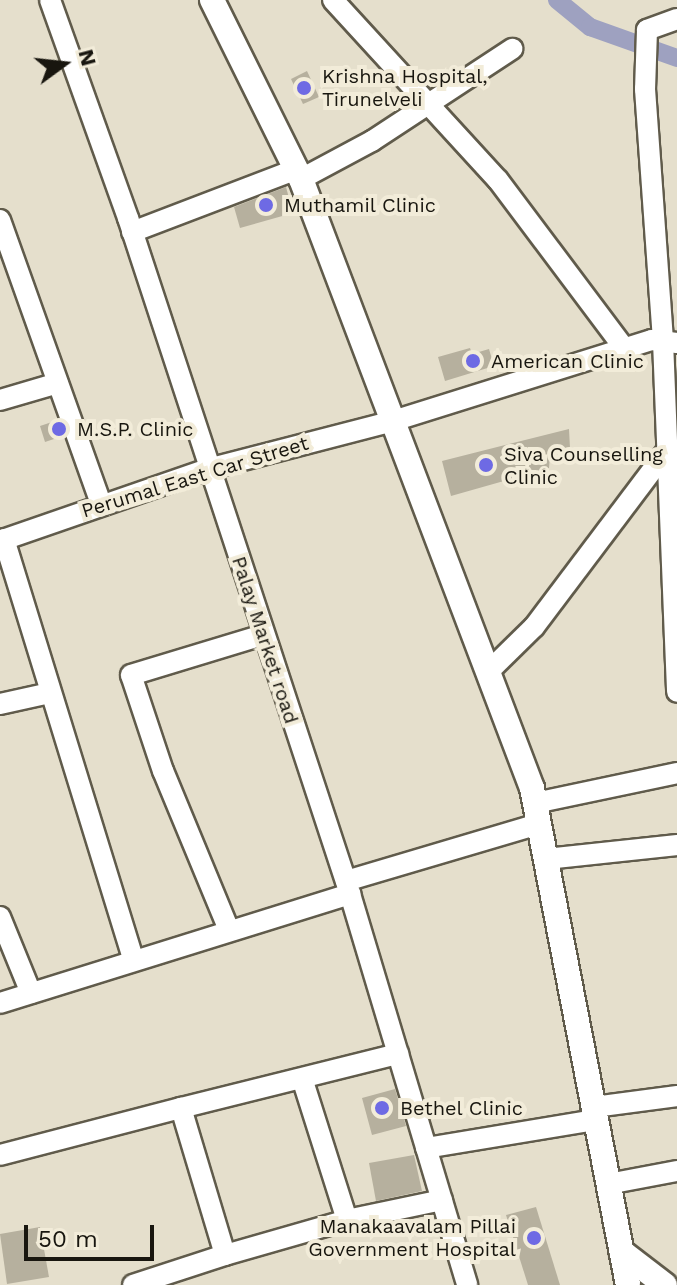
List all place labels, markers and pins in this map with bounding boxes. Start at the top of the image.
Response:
place label: Krishna Hospital, Tirunelveli [322,64,488,111]
marker: Krishna Hospital, Tirunelveli [293,77,315,99]
place label: Muthamil Clinic [284,193,437,217]
marker: Muthamil Clinic [255,194,277,216]
place label: American Clinic [491,349,644,373]
marker: American Clinic [462,350,484,372]
place label: M.S.P. Clinic [77,417,194,441]
marker: M.S.P. Clinic [48,418,70,440]
place label: Siva Counselling Clinic [504,442,663,489]
marker: Siva Counselling Clinic [475,454,497,476]
place label: Bethel Clinic [400,1096,524,1120]
marker: Bethel Clinic [371,1097,393,1119]
place label: Manakaavalam Pillai Government Hospital [308,1214,516,1261]
marker: Manakaavalam Pillai Government Hospital [523,1227,545,1249]

